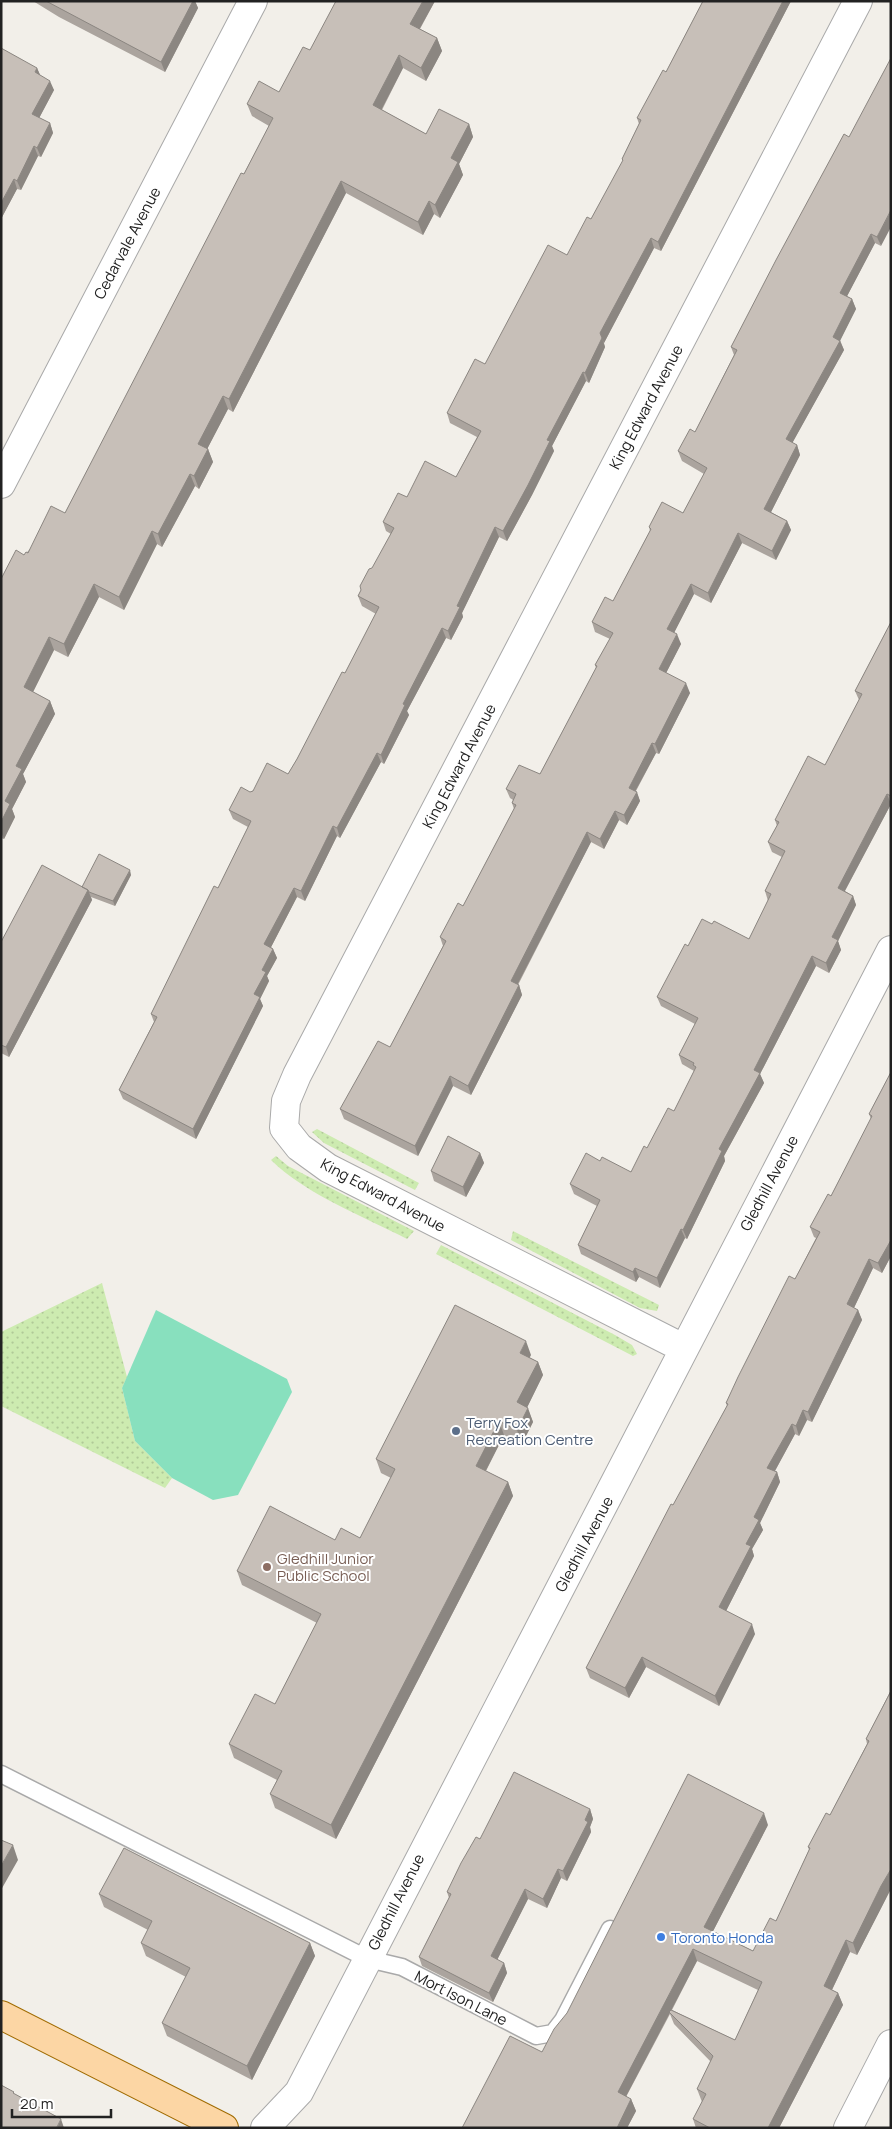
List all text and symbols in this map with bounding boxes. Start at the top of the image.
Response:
street label: Cedarvale Avenue [89,183,166,303]
street label: King Edward Avenue [604,341,688,473]
street label: King Edward Avenue [417,700,501,832]
street label: Gledhill Avenue [735,1131,803,1235]
street label: King Edward Avenue [317,1153,449,1237]
place label: Terry Fox Recreation Centre [466,1412,593,1450]
marker: Terry Fox Recreation Centre [450,1425,462,1437]
street label: Gledhill Avenue [550,1492,618,1596]
place label: Gledhill Junior Public School [277,1548,374,1586]
marker: Gledhill Junior Public School [261,1561,273,1573]
street label: Gledhill Avenue [363,1850,429,1954]
place label: Toronto Honda [671,1927,773,1948]
marker: Toronto Honda [655,1931,667,1943]
street label: Mort Ison Lane [411,1966,511,2031]
scale bar [12,2086,111,2118]
text: 20 m [20,2093,53,2114]

